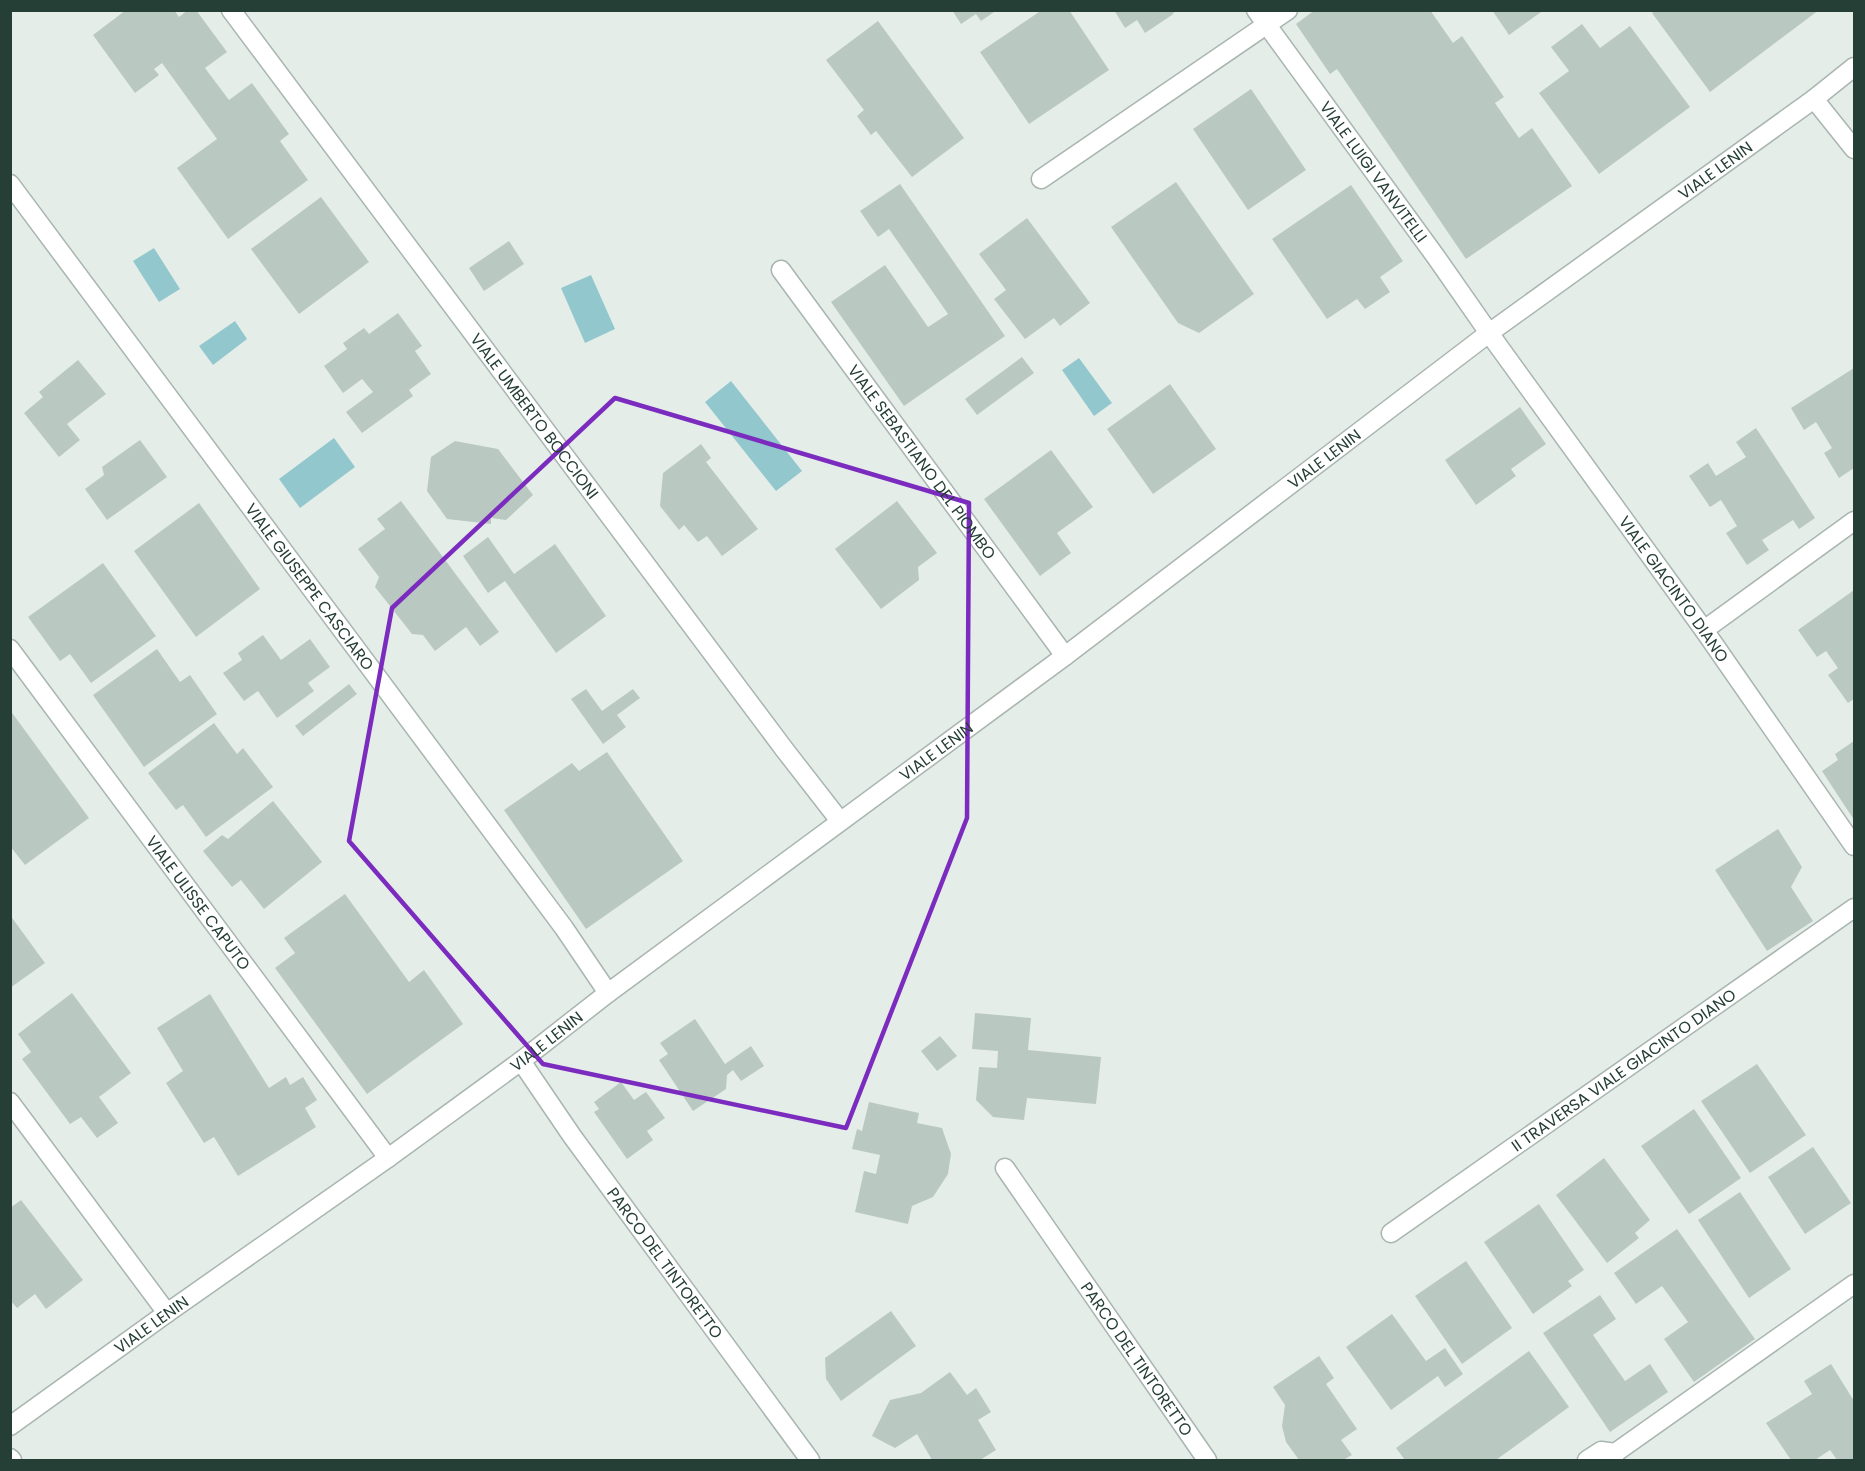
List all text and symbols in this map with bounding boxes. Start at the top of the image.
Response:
street label: VIALE LUIGI VANVITELLI [1315,96,1433,247]
street label: VIALE LENIN [1673,135,1757,205]
street label: VIALE UMBERTO BOCCIONI [465,328,604,504]
street label: VIALE SEBASTIANO DEL PIOMBO [843,360,1001,564]
street label: VIALE LENIN [1283,423,1366,494]
street label: VIALE GIUSEPPE CASCIARO [240,498,380,675]
street label: VIALE GIACINTO DIANO [1613,511,1734,667]
street label: VIALE LENIN [894,716,978,786]
street label: VIALE ULISSE CAPUTO [141,831,256,975]
street label: II TRAVERSA VIALE GIACINTO DIANO [1506,983,1740,1157]
street label: VIALE LENIN [505,1006,587,1077]
street label: PARCO DEL TINTORETTO [602,1182,728,1343]
street label: PARCO DEL TINTORETTO [1076,1277,1198,1440]
street label: VIALE LENIN [109,1290,193,1359]

